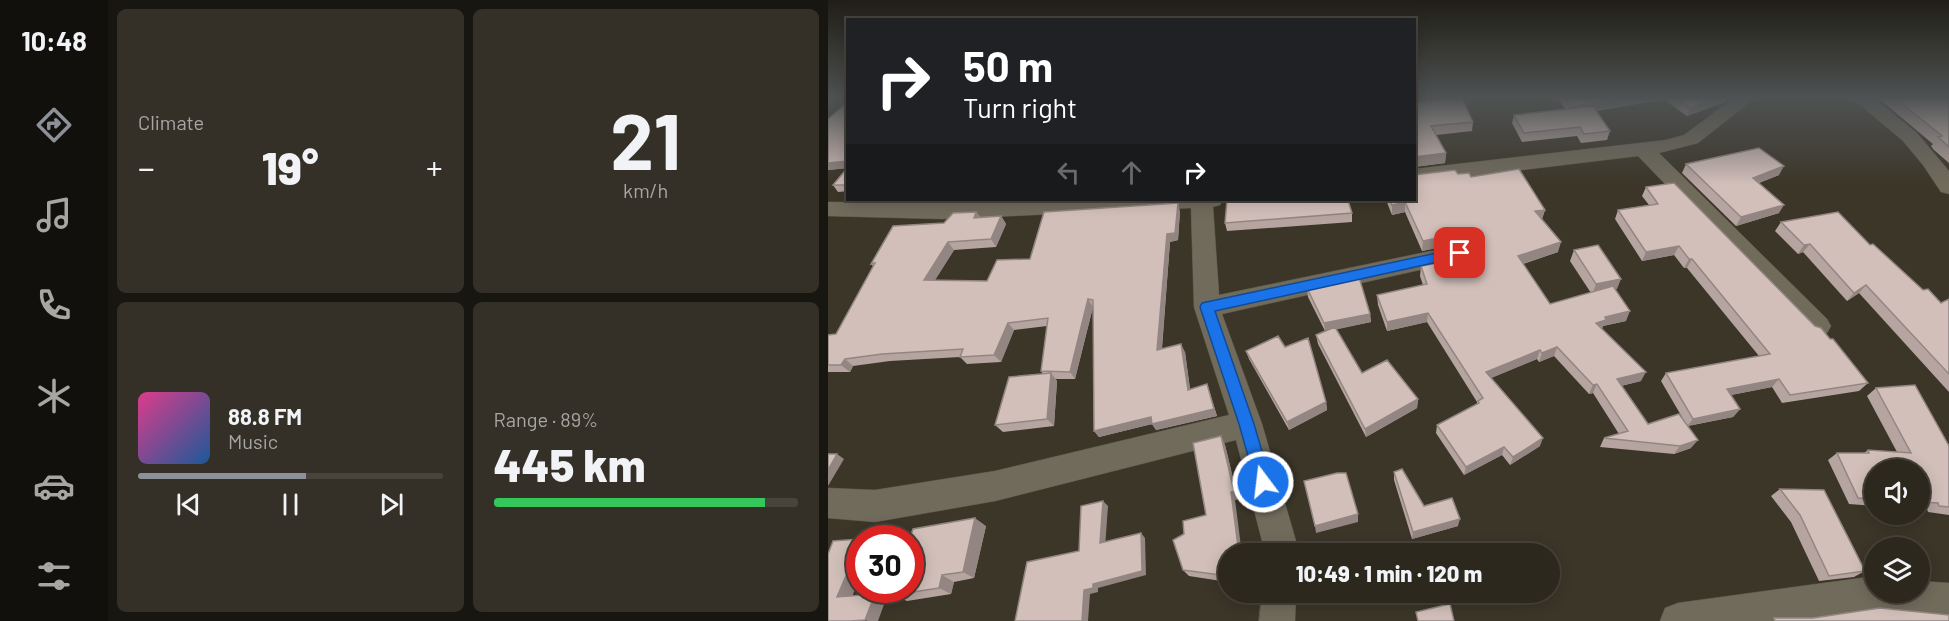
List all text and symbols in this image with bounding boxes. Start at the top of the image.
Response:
text: 10:48 [21,24,87,56]
text: 50 m [963,40,1053,90]
icon: right [864,42,942,120]
text: Turn right [963,91,1077,123]
text: 21 [610,92,681,186]
icon: directions [33,104,75,146]
text: Climate [138,110,204,134]
text: 19° [262,140,319,194]
text: − [138,147,155,187]
text: + [426,147,443,187]
icon: left [1052,156,1085,189]
icon: ahead [1115,156,1148,189]
icon: right [1178,156,1211,189]
text: km/h [623,178,668,202]
icon: music [33,194,75,236]
pin [1434,227,1485,278]
icon: arrive [1443,236,1476,269]
icon: phone [33,284,75,326]
icon: climate [33,375,75,417]
text: 88.8 FM [228,403,302,429]
text: Range · 89% [494,407,598,431]
text: Music [228,429,278,453]
text: 445 km [494,437,646,491]
position arrow [1231,450,1295,514]
map controls [1864,459,1930,603]
button: sound [1864,459,1930,525]
icon: car [33,465,75,507]
icon: previous [172,488,205,521]
icon: pause [274,488,307,521]
icon: next [375,488,408,521]
speed limit sign: 30 [846,525,924,603]
button: layers [1864,537,1930,603]
icon: filters [33,555,75,597]
text: 10:49 · 1 min · 120 m [1296,560,1482,586]

